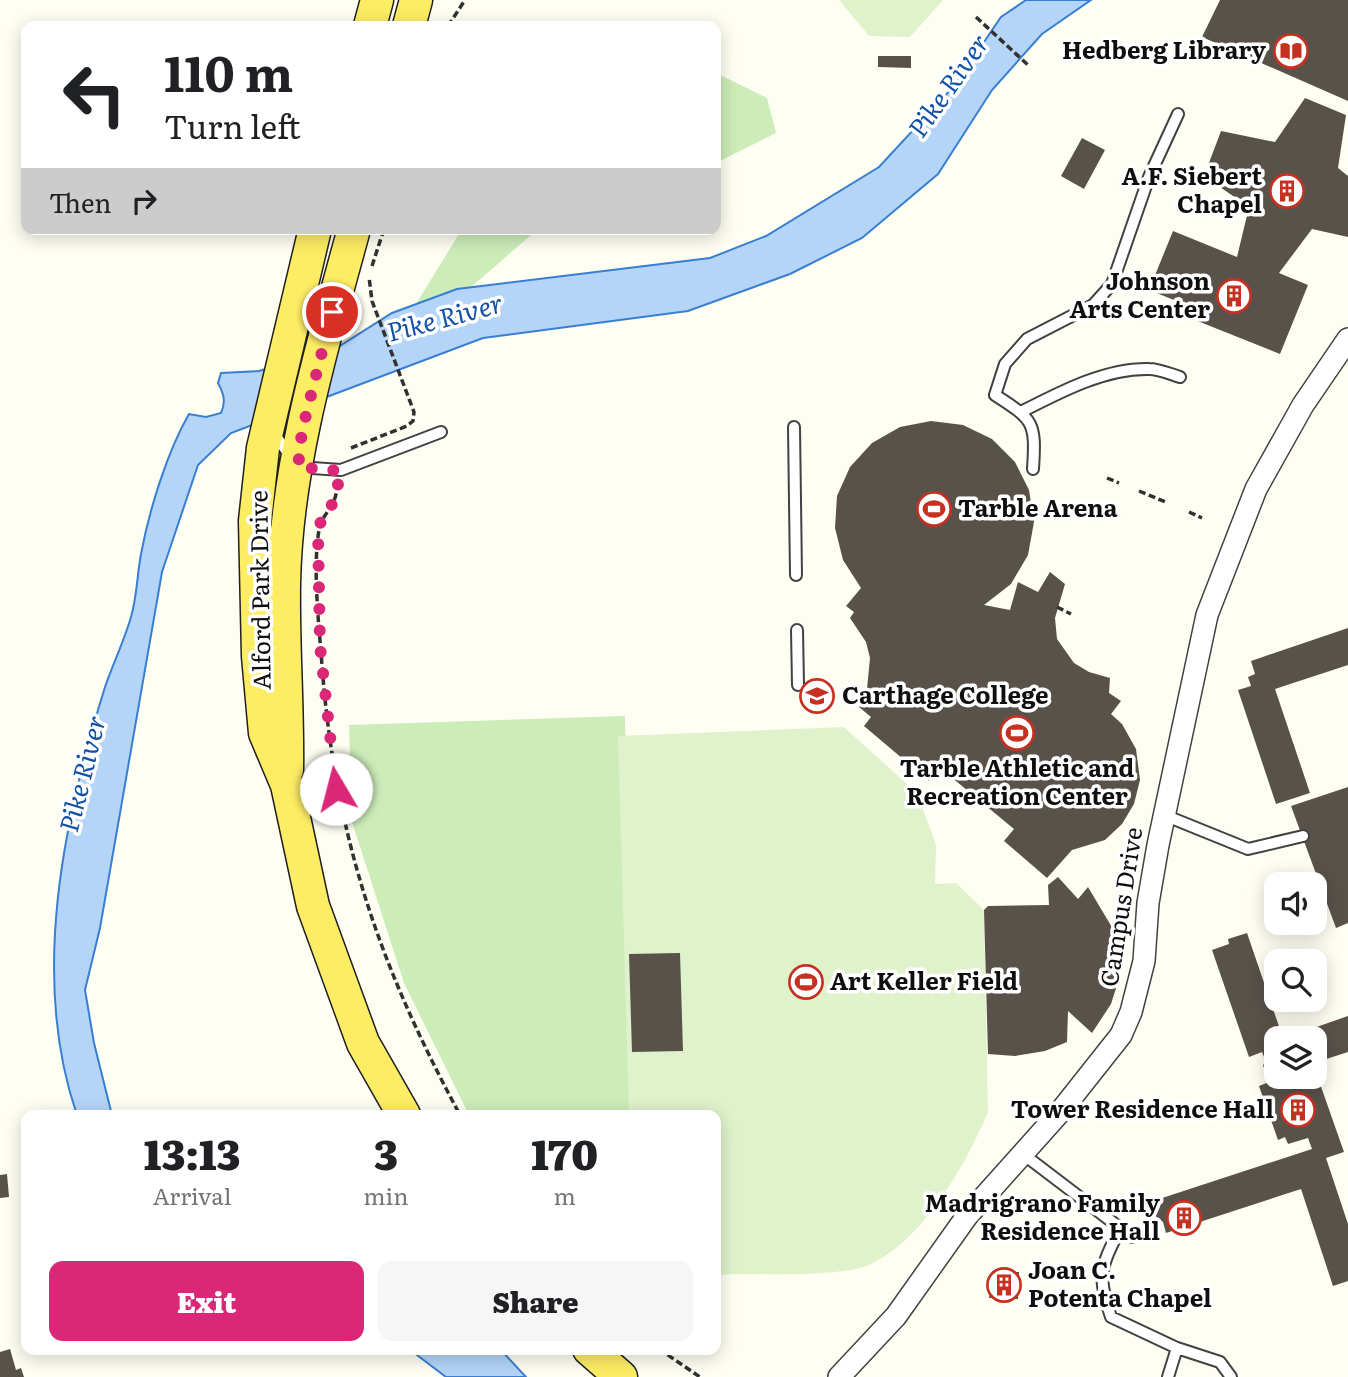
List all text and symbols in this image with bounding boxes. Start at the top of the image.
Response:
water label: Pike River [897,25,997,144]
place label: Hedberg Library [1062,31,1266,66]
library icon: Hedberg Library [1272,32,1310,70]
text: 110 m [164,34,293,107]
icon: left [49,49,140,140]
text: Turn left [164,101,301,149]
place label: A.F. Siebert Chapel [1122,157,1262,220]
building icon: A.F. Siebert Chapel [1268,172,1306,210]
text: Then [49,182,111,221]
icon: right [125,182,163,220]
place label: Johnson Arts Center [1069,262,1210,325]
building icon: Johnson Arts Center [1215,277,1253,315]
water label: Pike River [382,281,507,350]
pin [302,282,362,342]
icon: arrive [313,293,351,331]
place label: Tarble Arena [958,489,1118,524]
street label: Alford Park Drive [239,490,278,690]
sports icon: Tarble Arena [915,490,953,528]
place label: Carthage College [842,676,1049,711]
school or university icon: Carthage College [798,677,836,715]
water label: Pike River [47,711,114,836]
sports icon: Tarble Athletic and Recreation Center [998,714,1036,752]
place label: Tarble Athletic and Recreation Center [900,749,1134,812]
position arrow [299,752,373,826]
street label: Campus Drive [1090,824,1149,989]
map controls [1264,872,1327,1089]
button: sound [1264,872,1327,935]
button: search [1264,949,1327,1012]
place label: Art Keller Field [830,962,1018,997]
sports icon: Art Keller Field [787,963,825,1001]
button: layers [1264,1026,1327,1089]
place label: Tower Residence Hall [1011,1090,1274,1125]
building icon: Tower Residence Hall [1279,1091,1317,1129]
text: 13:13 [144,1121,240,1183]
text: 3 [374,1121,398,1183]
text: 170 [531,1121,598,1183]
text: Arrival [153,1178,231,1212]
text: min [363,1178,408,1212]
text: m [554,1178,576,1212]
place label: Madrigrano Family Residence Hall [925,1184,1160,1247]
building icon: Madrigrano Family Residence Hall [1165,1199,1203,1237]
place label: Joan C. Potenta Chapel [1028,1251,1212,1314]
button: Exit [49,1261,364,1341]
button: Share [378,1261,693,1341]
building icon: Joan C. Potenta Chapel [985,1266,1023,1304]

